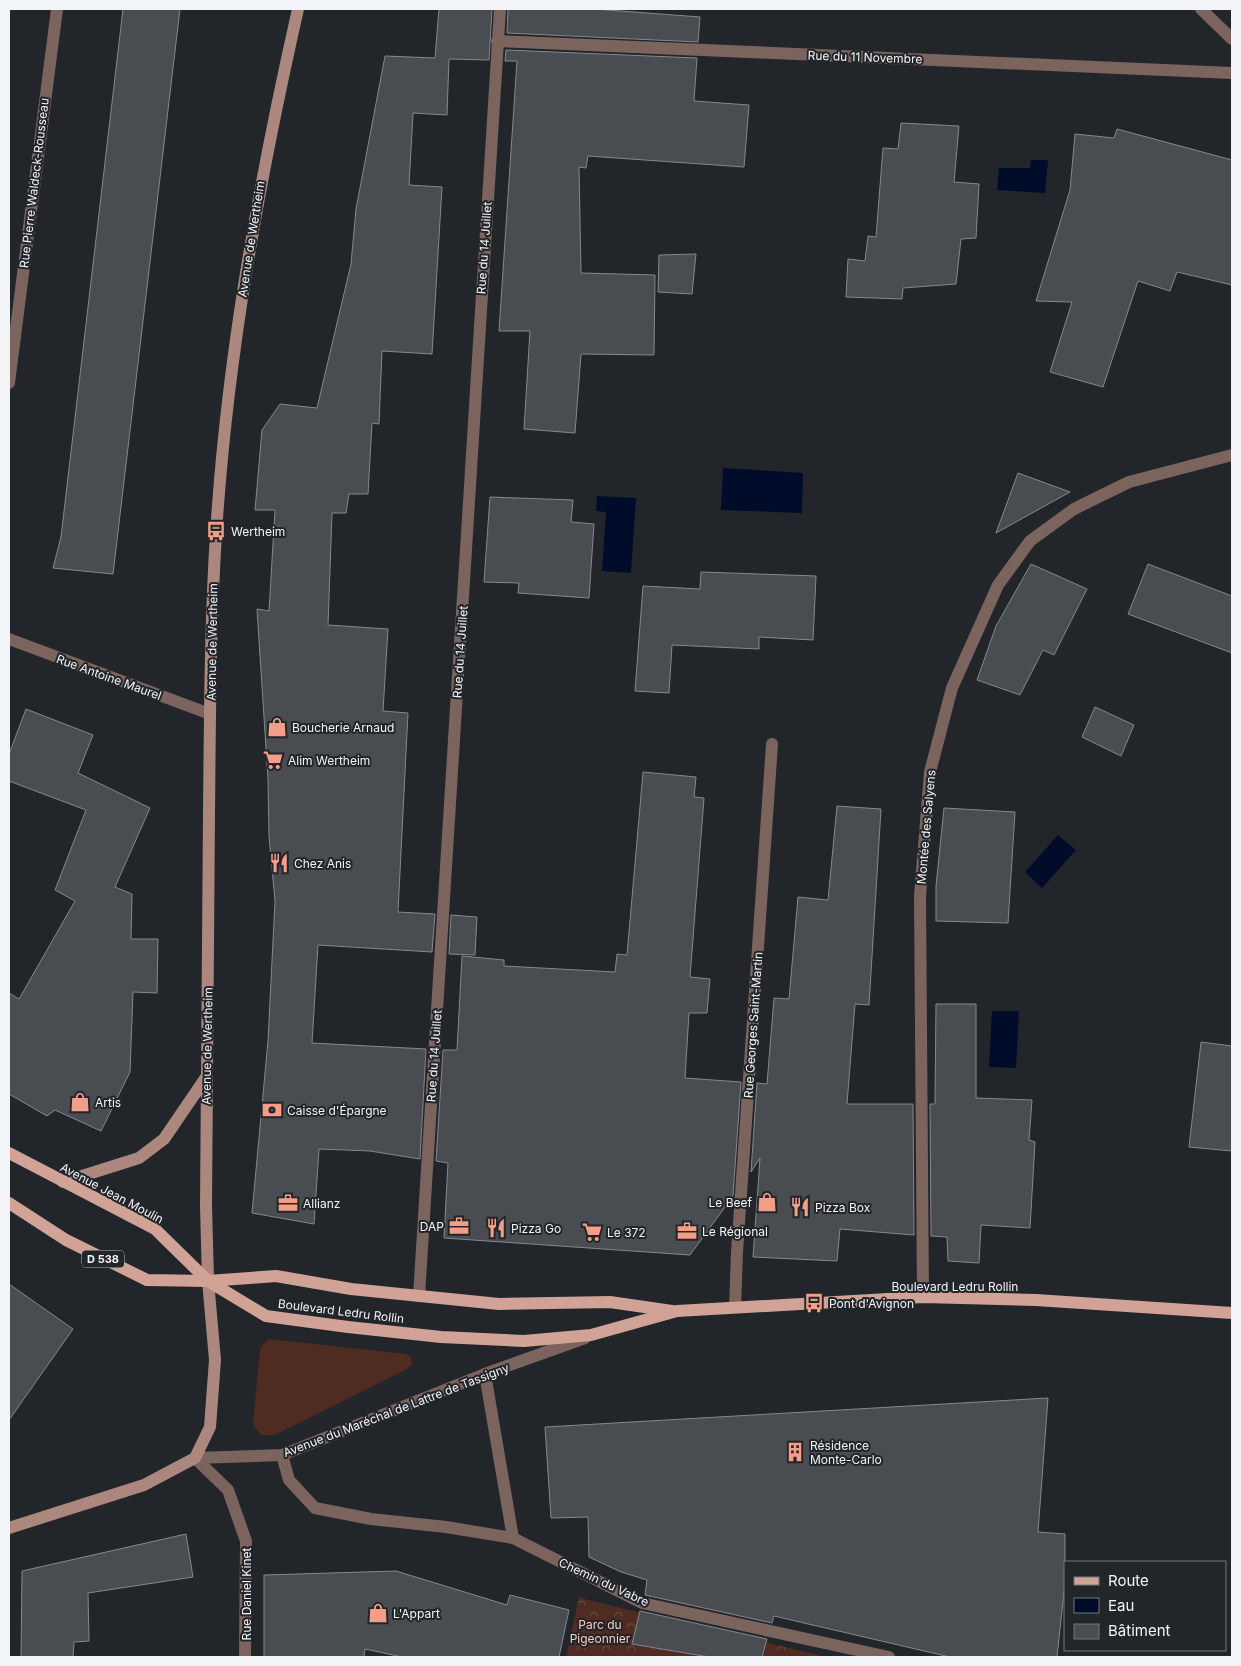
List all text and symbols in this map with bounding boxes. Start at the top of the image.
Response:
street label: Rue du 11 Novembre [807,48,923,66]
street label: Rue Pierre Waldeck-Rousseau [16,97,52,269]
street label: Avenue de Wertheim [234,180,268,298]
street label: Rue du 14 Juillet [473,201,495,295]
bus stop icon: Wertheim [205,520,227,542]
place label: Wertheim [231,524,285,539]
street label: Avenue de Wertheim [203,583,221,701]
street label: Rue du 14 Juillet [449,605,471,699]
street label: Rue Antoine Maurel [54,651,164,703]
shop icon: Boucherie Arnaud [266,716,288,738]
place label: Boucherie Arnaud [292,720,394,735]
supermarket icon: Alim Wertheim [262,749,284,771]
place label: Alim Wertheim [288,753,370,768]
street label: Montée des Salyens [914,769,938,885]
restaurant icon: Chez Anis [268,852,290,874]
place label: Chez Anis [294,856,351,871]
street label: Rue Georges Saint-Martin [740,951,766,1099]
street label: Avenue de Wertheim [198,987,216,1105]
street label: Rue du 14 Juillet [423,1009,445,1103]
shop icon: Artis [69,1091,91,1113]
place label: Artis [95,1095,121,1110]
bank icon: Caisse d'Épargne [261,1099,283,1121]
place label: Caisse d'Épargne [287,1103,387,1118]
street label: Avenue Jean Moulin [58,1159,166,1227]
shop icon: Le Beef [756,1191,778,1213]
office icon: Allianz [277,1192,299,1214]
place label: Le Beef [709,1195,753,1210]
place label: Allianz [303,1196,340,1211]
restaurant icon: Pizza Box [789,1196,811,1218]
place label: Pizza Box [815,1200,871,1215]
office icon: DAP [448,1215,470,1237]
restaurant icon: Pizza Go [485,1217,507,1239]
place label: DAP [420,1219,444,1234]
office icon: Le Régional [676,1220,698,1242]
place label: Pizza Go [511,1221,561,1236]
supermarket icon: Le 372 [581,1221,603,1243]
place label: Le Régional [702,1224,768,1239]
place label: Le 372 [607,1225,646,1240]
road number: D 538 [82,1250,124,1268]
street label: Boulevard Ledru Rollin [892,1279,1018,1294]
bus stop icon: Pont d'Avignon [803,1292,825,1314]
street label: Boulevard Ledru Rollin [277,1296,405,1326]
place label: Pont d'Avignon [829,1296,914,1311]
street label: Avenue du Maréchal de Lattre de Tassigny [281,1360,511,1460]
place label: Résidence Monte-Carlo [810,1438,882,1467]
building icon: Résidence Monte-Carlo [784,1441,806,1463]
street label: Rue Daniel Kinet [239,1547,254,1641]
street label: Chemin du Vabre [557,1555,651,1609]
legend [1064,1561,1226,1651]
text: Route [1108,1571,1149,1590]
text: Eau [1108,1596,1134,1615]
shop icon: L'Appart [367,1602,389,1624]
place label: L'Appart [393,1606,440,1621]
park label: Parc du Pigeonnier [570,1617,631,1646]
text: Bâtiment [1108,1621,1171,1640]

